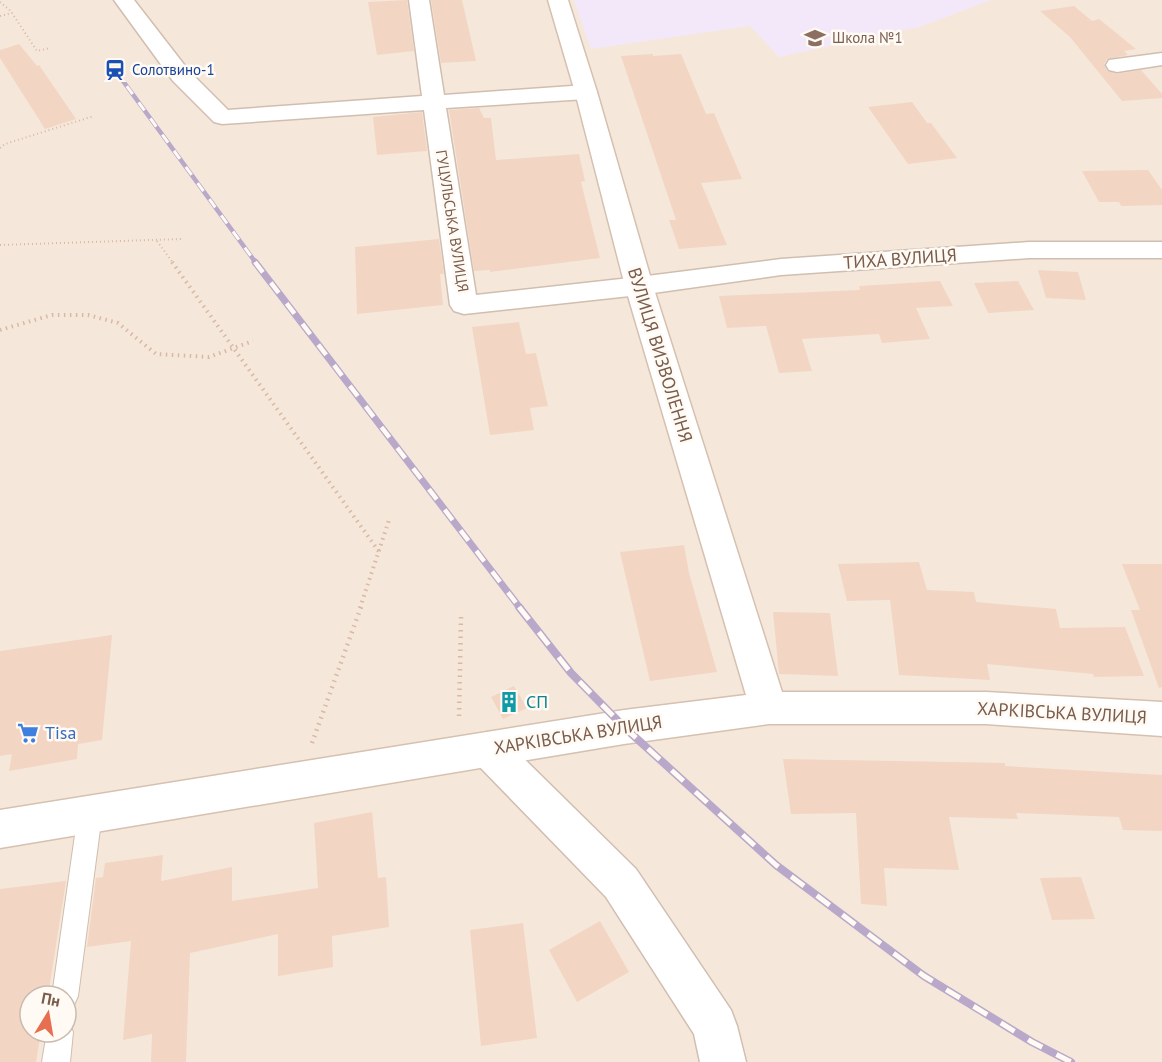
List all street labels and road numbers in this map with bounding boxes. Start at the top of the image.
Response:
street label: ГУЦУЛЬСЬКА ВУЛИЦЯ [432,148,473,293]
street label: ТИХА ВУЛИЦЯ [842,243,957,274]
street label: ВУЛИЦЯ ВИЗВОЛЕННЯ [623,265,698,445]
street label: ХАРКІВСЬКА ВУЛИЦЯ [977,697,1148,728]
street label: ХАРКІВСЬКА ВУЛИЦЯ [492,710,664,759]

